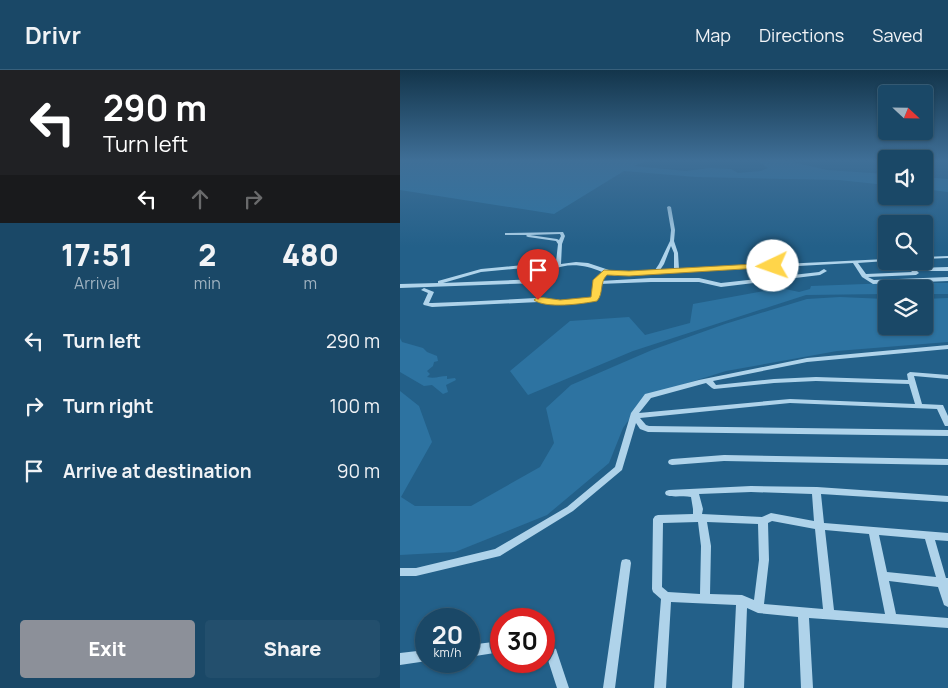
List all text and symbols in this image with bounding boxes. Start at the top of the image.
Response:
text: Drivr [25,18,81,51]
text: Map [695,23,731,47]
text: Directions [759,23,844,47]
text: Saved [872,23,923,47]
text: 290 m [103,84,207,132]
north arrow [878,85,932,140]
map controls [878,85,933,335]
icon: left [20,90,85,155]
text: Turn left [103,129,188,159]
button: sound [878,150,933,205]
icon: left [133,185,161,213]
icon: ahead [186,185,214,213]
icon: right [239,185,267,213]
button: search [878,215,933,270]
text: 17:51 [61,234,133,275]
text: 2 [198,234,216,275]
text: 480 [282,234,339,275]
position arrow [746,239,798,291]
pin [517,249,559,300]
icon: arrive [524,256,552,284]
text: Arrival [74,272,120,294]
text: min [194,272,221,294]
text: m [304,272,317,294]
button: layers [878,280,933,335]
icon: left [20,327,48,355]
text: Turn left [63,328,141,354]
text: 290 m [326,328,380,354]
icon: right [20,392,48,420]
text: Turn right [63,393,153,419]
text: 100 m [329,393,380,419]
icon: arrive [20,457,48,485]
text: Arrive at destination [63,458,252,484]
text: 90 m [337,458,380,484]
speed limit sign: 30 [490,608,555,673]
text: 20 [432,617,463,652]
button: Exit [20,620,195,678]
button: Share [205,620,380,678]
text: km/h [434,644,461,661]

